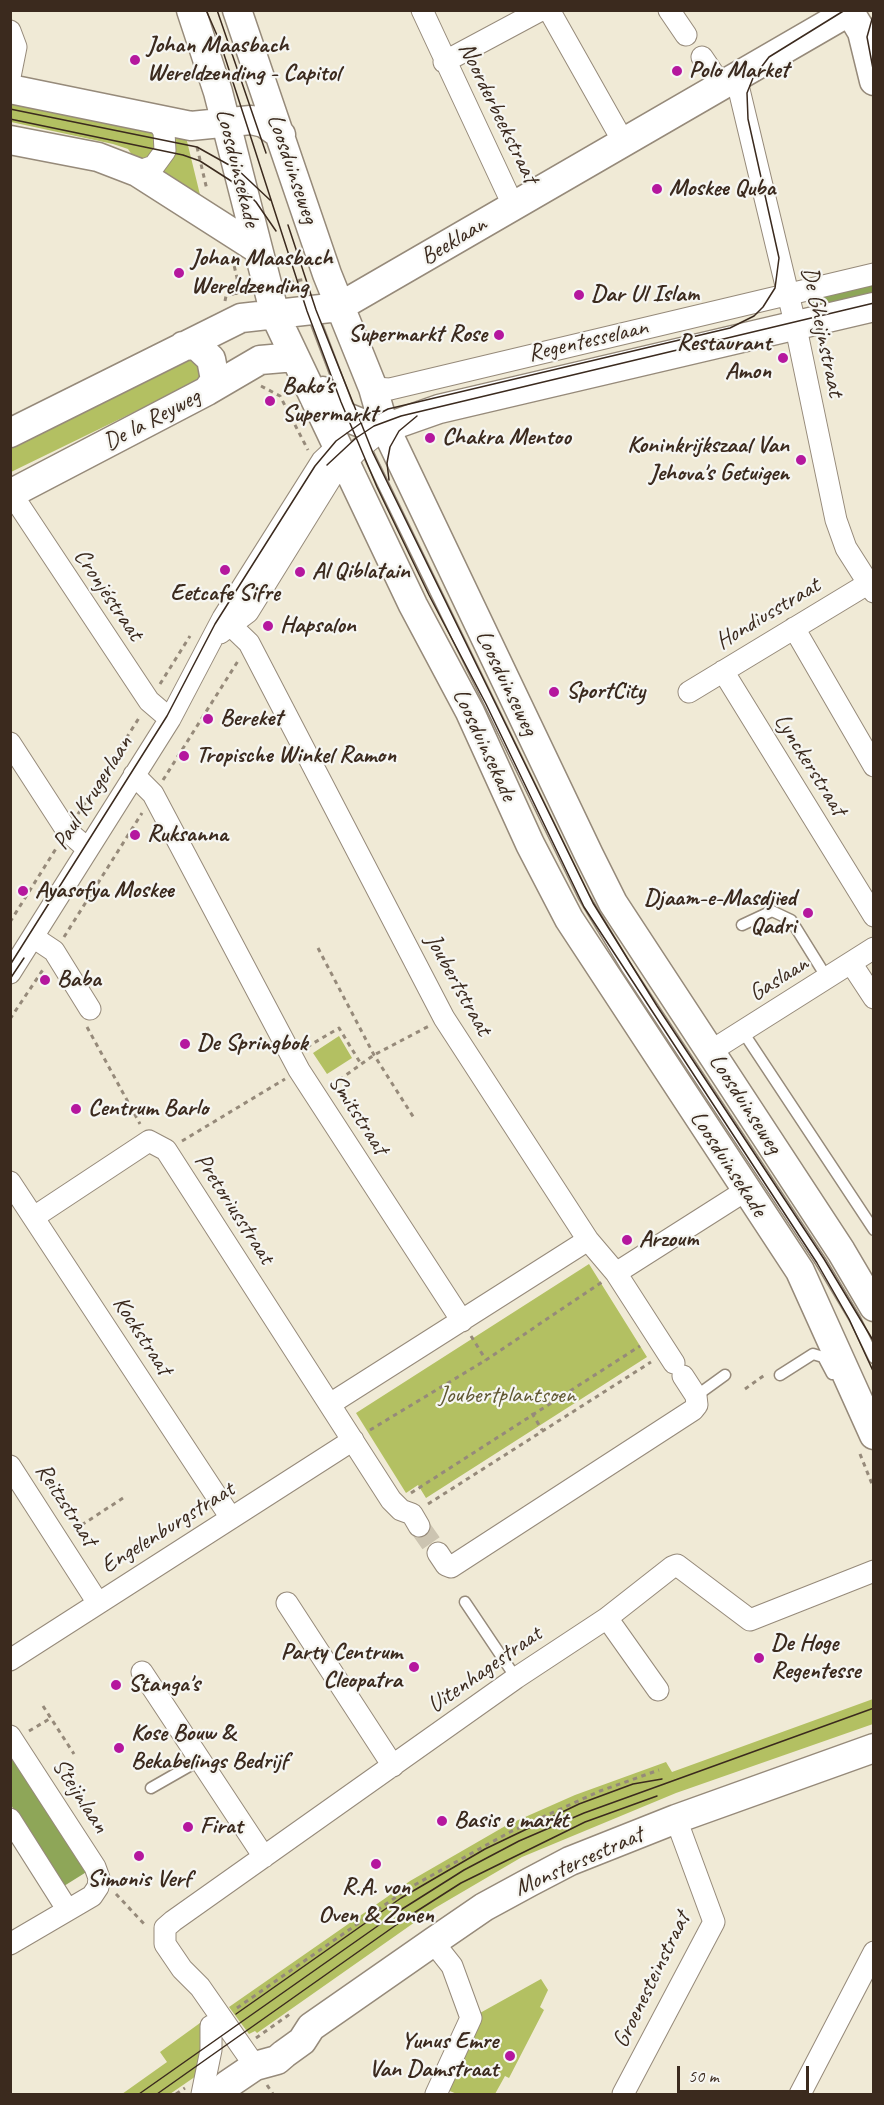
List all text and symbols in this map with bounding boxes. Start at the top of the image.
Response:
place label: Johan Maasbach Wereldzending - Capitol [147,32,340,88]
street label: Noorderbeekstraat [451,38,545,188]
marker: Johan Maasbach Wereldzending - Capitol [128,53,142,67]
place label: Polo Market [689,57,789,85]
marker: Polo Market [670,64,684,78]
street label: Loosduinsekade [208,106,266,230]
street label: Loosduinseweg [260,111,324,227]
place label: Moskee Quba [669,175,775,203]
marker: Moskee Quba [650,182,664,196]
street label: Beeklaan [416,210,492,272]
place label: Johan Maasbach Wereldzending [191,245,333,301]
street label: De Gheijnstraat [794,265,850,399]
marker: Johan Maasbach Wereldzending [172,266,186,280]
place label: Dar Ul Islam [591,281,699,309]
marker: Dar Ul Islam [572,288,586,302]
street label: Regentesselaan [525,313,651,369]
place label: Supermarkt Rose [348,321,487,349]
marker: Supermarkt Rose [492,328,506,342]
place label: Restaurant Amon [677,330,771,386]
marker: Restaurant Amon [776,351,790,365]
place label: Bako's Supermarkt [282,373,377,429]
street label: De la Reyweg [99,383,205,457]
marker: Bako's Supermarkt [263,394,277,408]
place label: Chakra Mentoo [442,424,571,452]
marker: Chakra Mentoo [423,431,437,445]
place label: Koninkrijkszaal Van Jehova's Getuigen [627,432,789,488]
marker: Koninkrijkszaal Van Jehova's Getuigen [794,453,808,467]
street label: Cronjéstraat [67,544,149,646]
place label: Al Qiblatain [312,558,410,586]
marker: Eetcafe Sifre [218,563,232,577]
marker: Al Qiblatain [293,565,307,579]
street label: Hondiusstraat [711,572,825,656]
place label: Eetcafe Sifre [170,580,280,608]
place label: Hapsalon [280,612,356,640]
marker: Hapsalon [261,619,275,633]
street label: Loosduinseweg [468,626,544,740]
place label: SportCity [566,678,645,706]
street label: Loosduinsekade [445,684,523,806]
marker: SportCity [547,685,561,699]
place label: Bereket [220,705,282,733]
street label: Lynckerstraat [767,708,853,822]
marker: Bereket [201,712,215,726]
street label: Paul Krugerlaan [47,731,139,855]
place label: Tropische Winkel Ramon [196,742,396,770]
marker: Tropische Winkel Ramon [177,749,191,763]
place label: Ruksanna [147,821,228,849]
marker: Ruksanna [128,828,142,842]
place label: Ayasofya Moskee [35,877,174,905]
marker: Ayasofya Moskee [16,884,30,898]
place label: Djaam-e-Masdjied Qadri [644,885,796,941]
marker: Djaam-e-Masdjied Qadri [801,906,815,920]
street label: Joubertstraat [418,929,498,1041]
street label: Gaslaan [744,950,814,1008]
place label: Baba [57,966,101,994]
marker: Baba [38,973,52,987]
place label: De Springbok [197,1030,308,1058]
marker: De Springbok [178,1037,192,1051]
street label: Loosduinseweg [702,1048,788,1160]
street label: Smitstraat [321,1070,395,1160]
place label: Centrum Barlo [88,1095,208,1123]
marker: Centrum Barlo [69,1102,83,1116]
street label: Loosduinsekade [683,1106,773,1222]
street label: Pretoriusstraat [188,1148,280,1270]
place label: Arzoum [639,1226,698,1254]
marker: Arzoum [620,1233,634,1247]
street label: Kockstraat [106,1291,178,1381]
park label: Joubertplantsoen [439,1382,575,1410]
street label: Reitzstraat [28,1458,104,1552]
street label: Engelenburgstraat [96,1476,240,1580]
street label: Uitenhagestraat [422,1620,548,1720]
place label: De Hoge Regentesse [771,1630,860,1686]
place label: Party Centrum Cleopatra [281,1639,402,1695]
marker: De Hoge Regentesse [752,1651,766,1665]
marker: Party Centrum Cleopatra [407,1660,421,1674]
place label: Stanga's [128,1671,200,1699]
marker: Stanga's [109,1678,123,1692]
place label: Kose Bouw & Bekabelings Bedrijf [131,1720,288,1776]
marker: Kose Bouw & Bekabelings Bedrijf [112,1741,126,1755]
street label: Steijnlaan [45,1753,115,1839]
place label: Basis e markt [454,1807,568,1835]
place label: Firat [200,1813,243,1841]
marker: Basis e markt [435,1814,449,1828]
marker: Firat [181,1820,195,1834]
street label: Monstersestraat [510,1821,648,1903]
marker: Simonis Verf [132,1849,146,1863]
marker: R.A. von Oven & Zonen [369,1857,383,1871]
place label: Simonis Verf [87,1866,191,1894]
place label: R.A. von Oven & Zonen [318,1874,434,1930]
street label: Groenesteinstraat [607,1907,697,2053]
place label: Yunus Emre Van Damstraat [369,2028,498,2084]
marker: Yunus Emre Van Damstraat [503,2049,517,2063]
scale bar [680,2054,812,2092]
text: 50 m [688,2065,719,2087]

